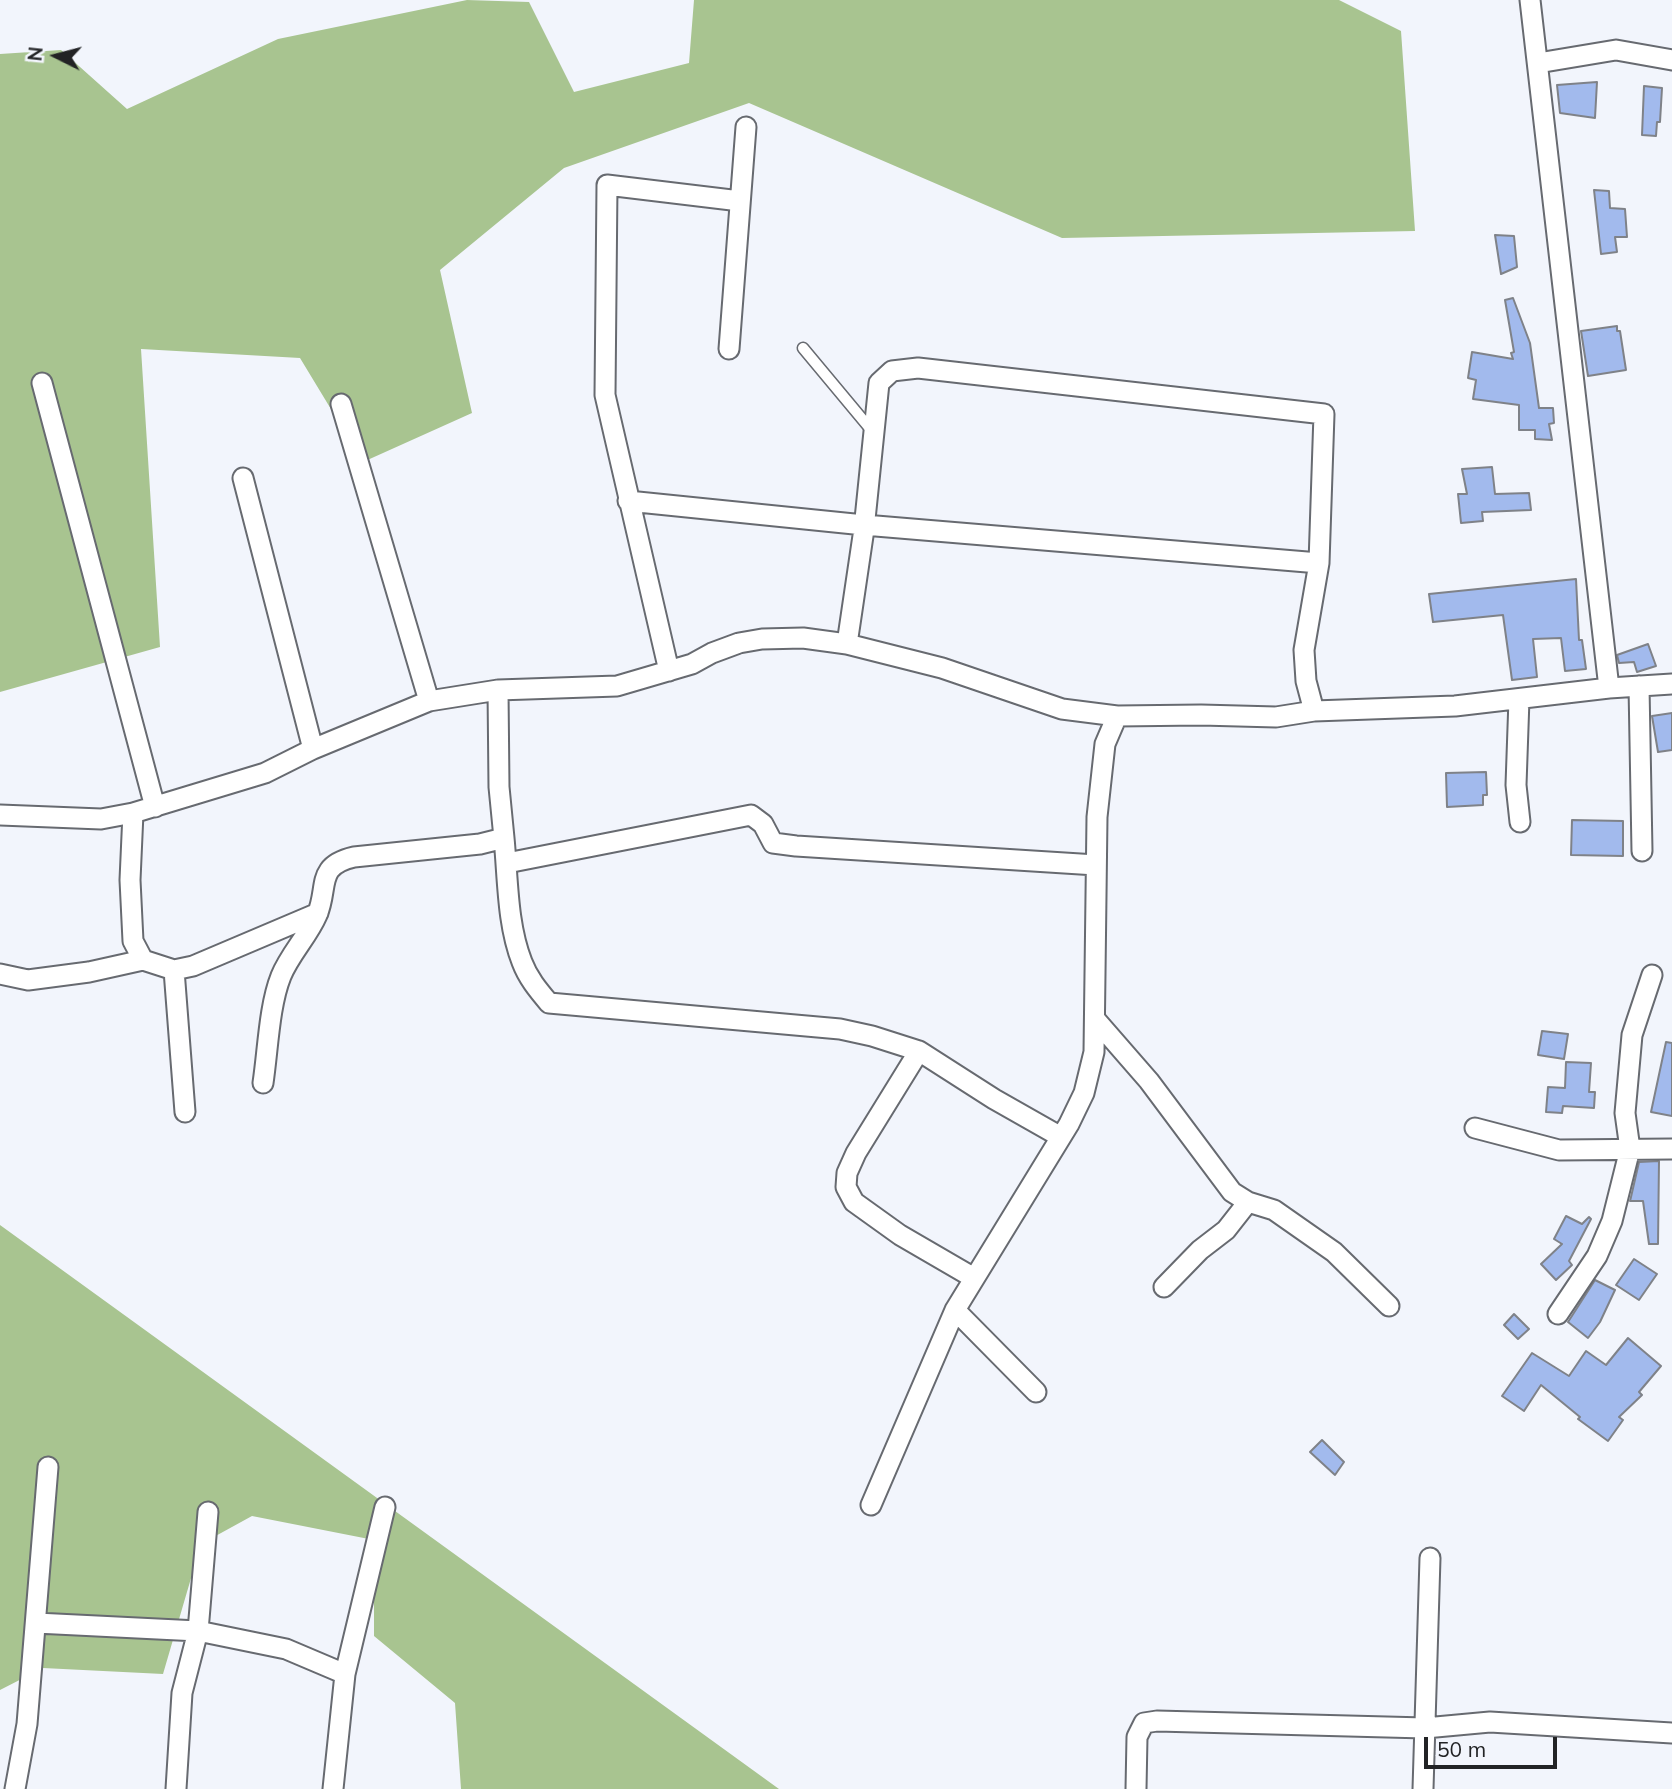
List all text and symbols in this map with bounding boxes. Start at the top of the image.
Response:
north arrow [21,21,91,91]
text: N [22,45,48,62]
scale bar [1427,1722,1560,1766]
text: 50 m [1437,1736,1486,1762]

